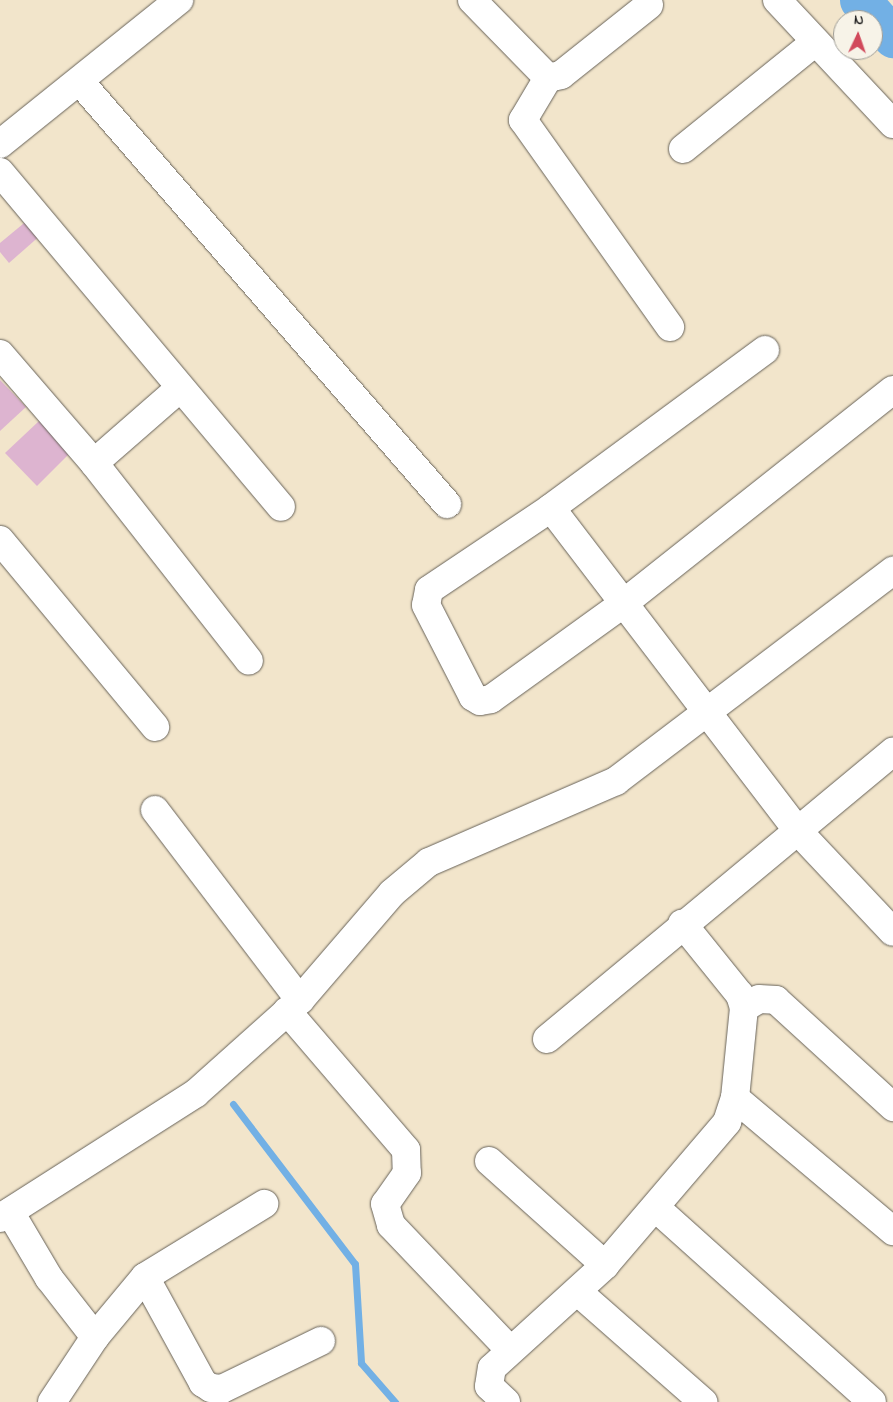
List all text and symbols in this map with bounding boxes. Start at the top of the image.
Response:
north arrow [833,10,883,60]
text: N [853,10,864,31]

